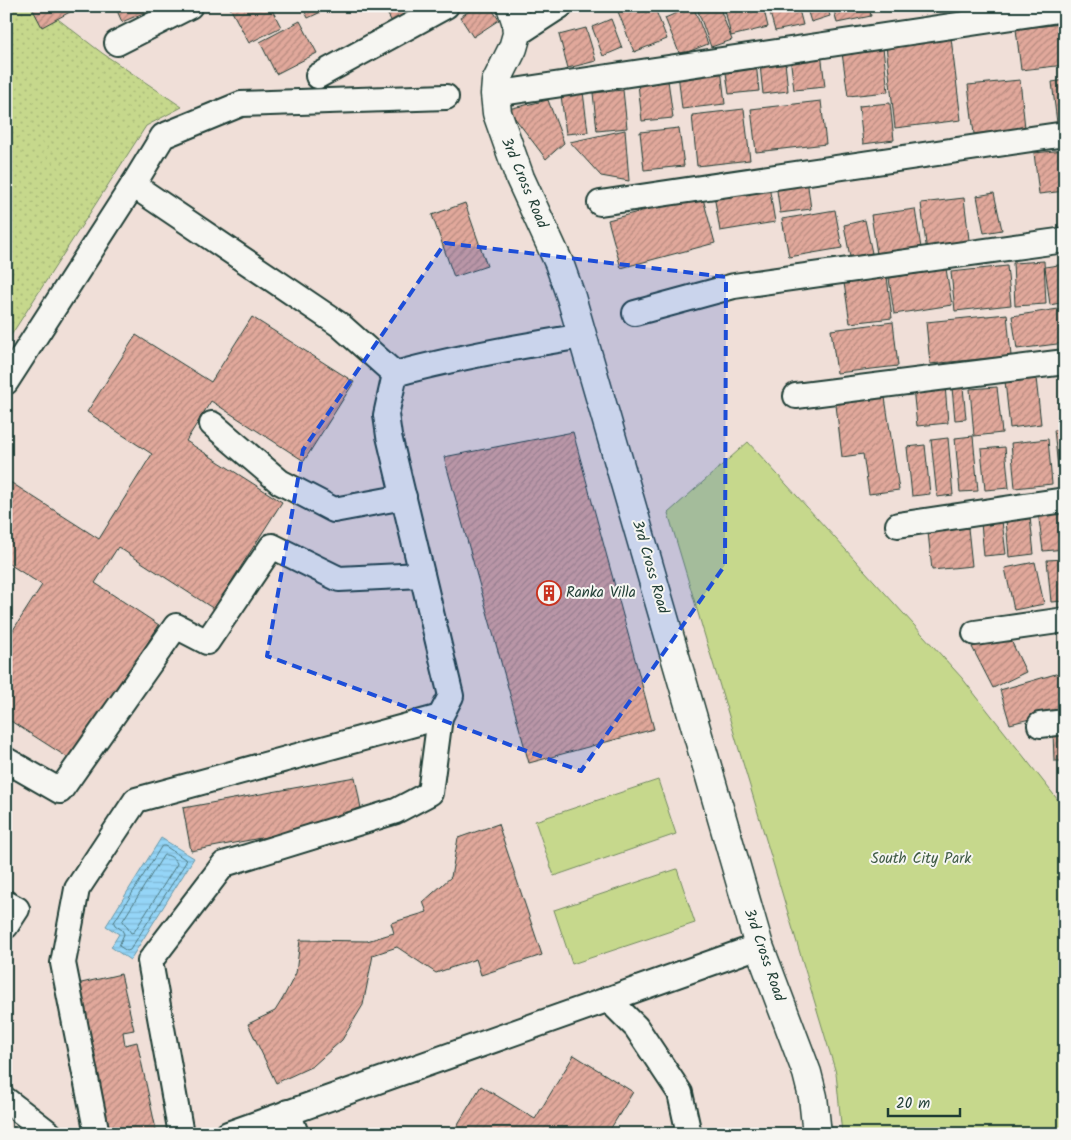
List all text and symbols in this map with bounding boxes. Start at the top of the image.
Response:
street label: 3rd Cross Road [494,134,554,233]
street label: 3rd Cross Road [625,517,675,617]
building icon: Ranka Villa [536,580,562,606]
place label: Ranka Villa [566,581,636,605]
park label: South City Park [871,847,972,871]
street label: 3rd Cross Road [737,905,791,1005]
scale bar [888,1085,961,1117]
text: 20 m [896,1092,930,1116]

